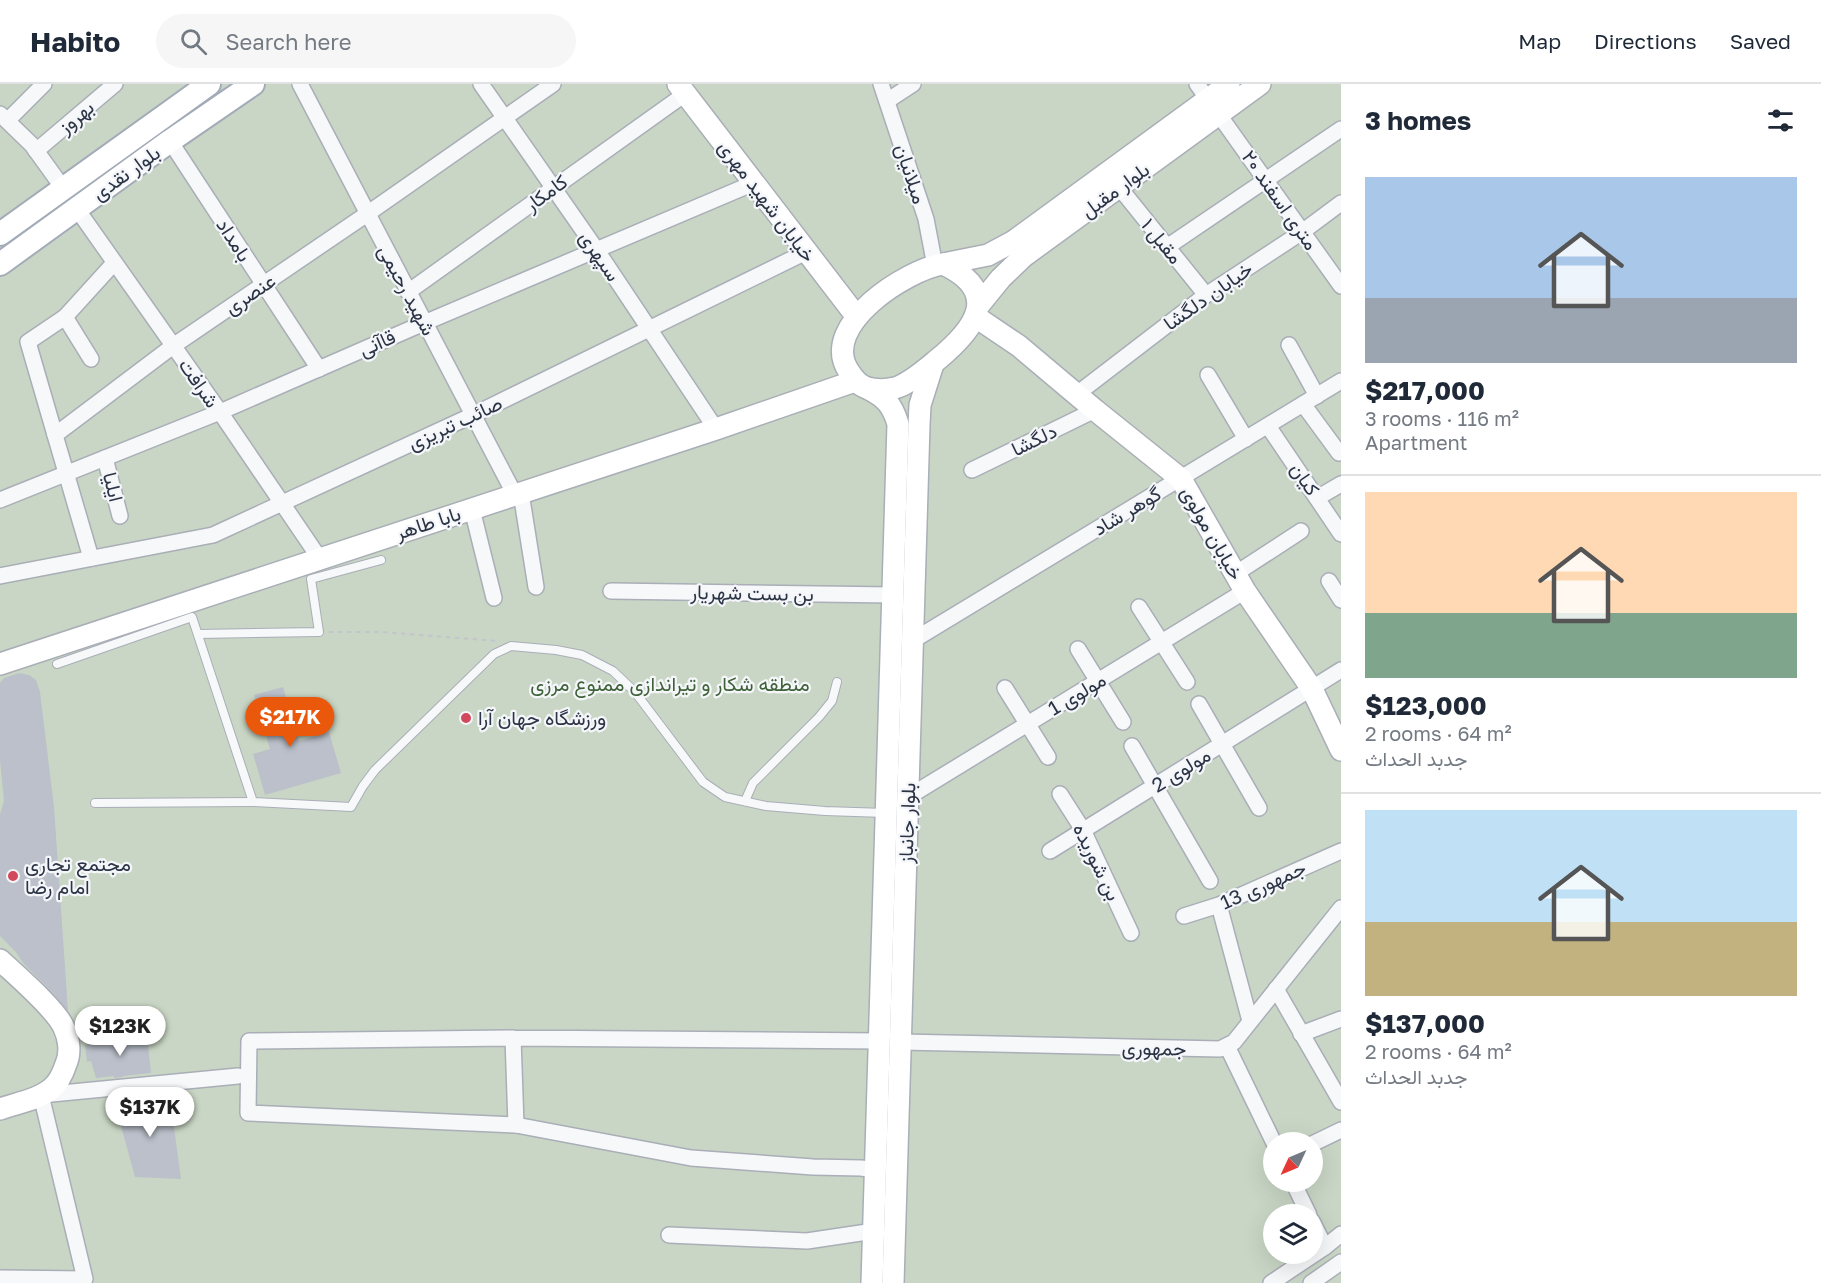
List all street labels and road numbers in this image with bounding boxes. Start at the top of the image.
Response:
street label: بهروز [52,94,99,140]
street label: خیابان شهید مهری [712,135,822,267]
street label: بلوار نقدی [87,140,165,206]
street label: میلانیان [890,141,933,207]
street label: ۲۰ متری اسفند [1236,145,1324,255]
street label: بلوار مقبل [1076,156,1154,224]
street label: کامکار [519,169,573,218]
street label: بامداد [211,213,258,266]
street label: مقبل ۱ [1136,213,1188,269]
street label: سپهری [573,226,626,287]
street label: شهید رحیمی [372,240,442,340]
street label: خیابان دلگشا [1158,256,1257,335]
street label: عنصری [219,268,281,320]
street label: قاآنی [354,323,399,362]
street label: شرافت [173,353,225,413]
street label: صائب تبریزی [404,390,506,456]
street label: دلگشا [1007,418,1060,460]
street label: کیان [1285,457,1326,500]
street label: ایلیا [98,469,129,504]
street label: گوهر شاد [1088,480,1166,541]
street label: خیابان مولوی [1175,482,1249,584]
street label: بابا طاهر [391,500,464,546]
street label: بن بست شهریار [689,579,814,607]
street label: مولوی 1 [1043,667,1111,721]
street label: مولوی 2 [1147,742,1215,798]
street label: بلوار جانباز [893,782,921,865]
street label: بن شوریده [1067,819,1127,905]
street label: جمهوری 13 [1216,855,1310,915]
street label: جمهوری [1121,1034,1187,1062]

